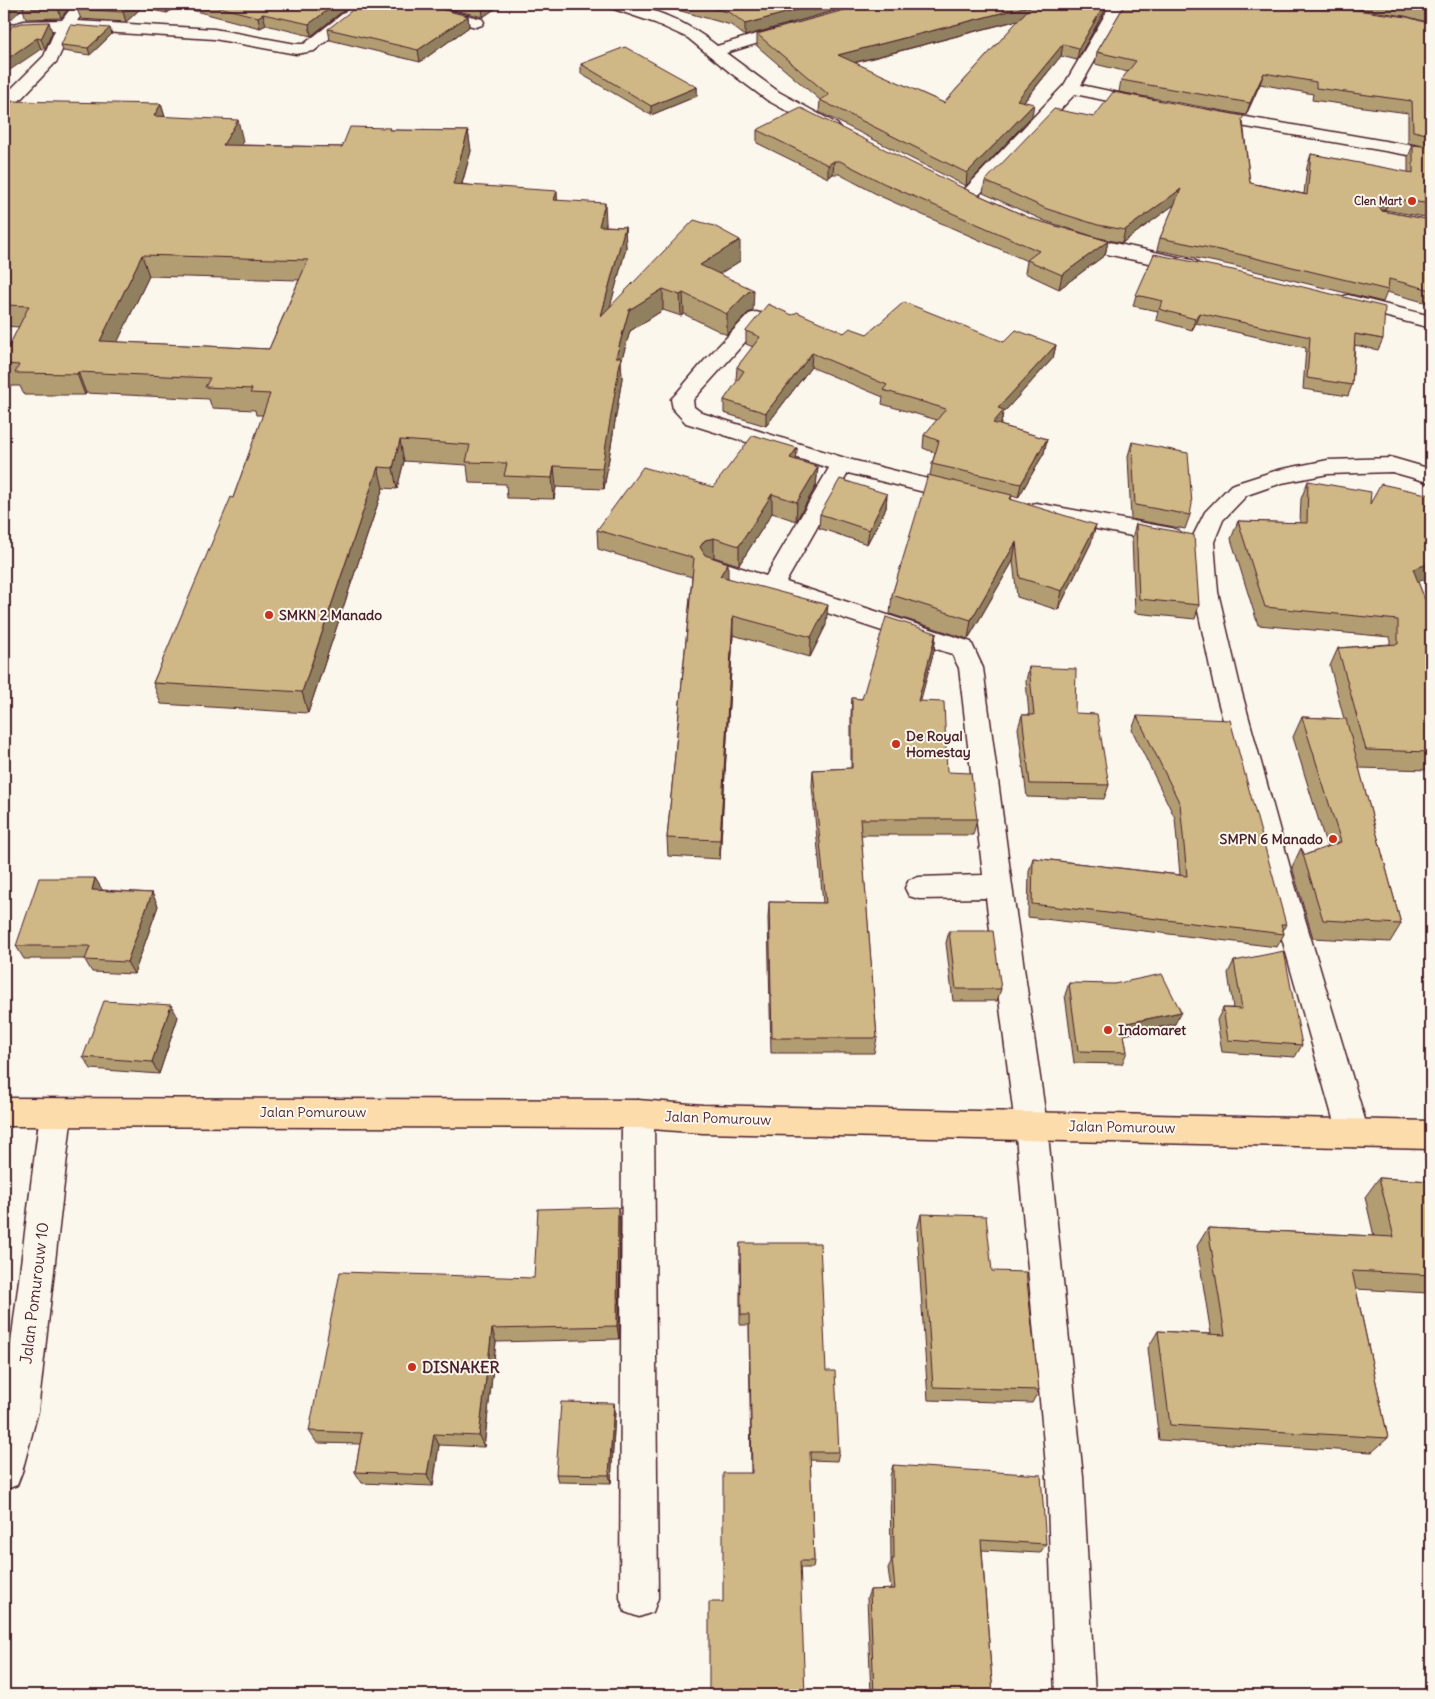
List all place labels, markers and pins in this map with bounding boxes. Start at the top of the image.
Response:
place label: Clen Mart [1354,194,1402,208]
marker: Clen Mart [1406,195,1418,207]
place label: SMKN 2 Manado [279,606,382,624]
marker: SMKN 2 Manado [263,609,275,621]
place label: De Royal Homestay [906,727,971,761]
marker: De Royal Homestay [890,738,902,750]
place label: SMPN 6 Manado [1220,830,1323,848]
marker: SMPN 6 Manado [1327,833,1339,845]
place label: Indomaret [1118,1021,1186,1039]
marker: Indomaret [1102,1024,1114,1036]
place label: DISNAKER [422,1357,500,1377]
marker: DISNAKER [406,1361,418,1373]

